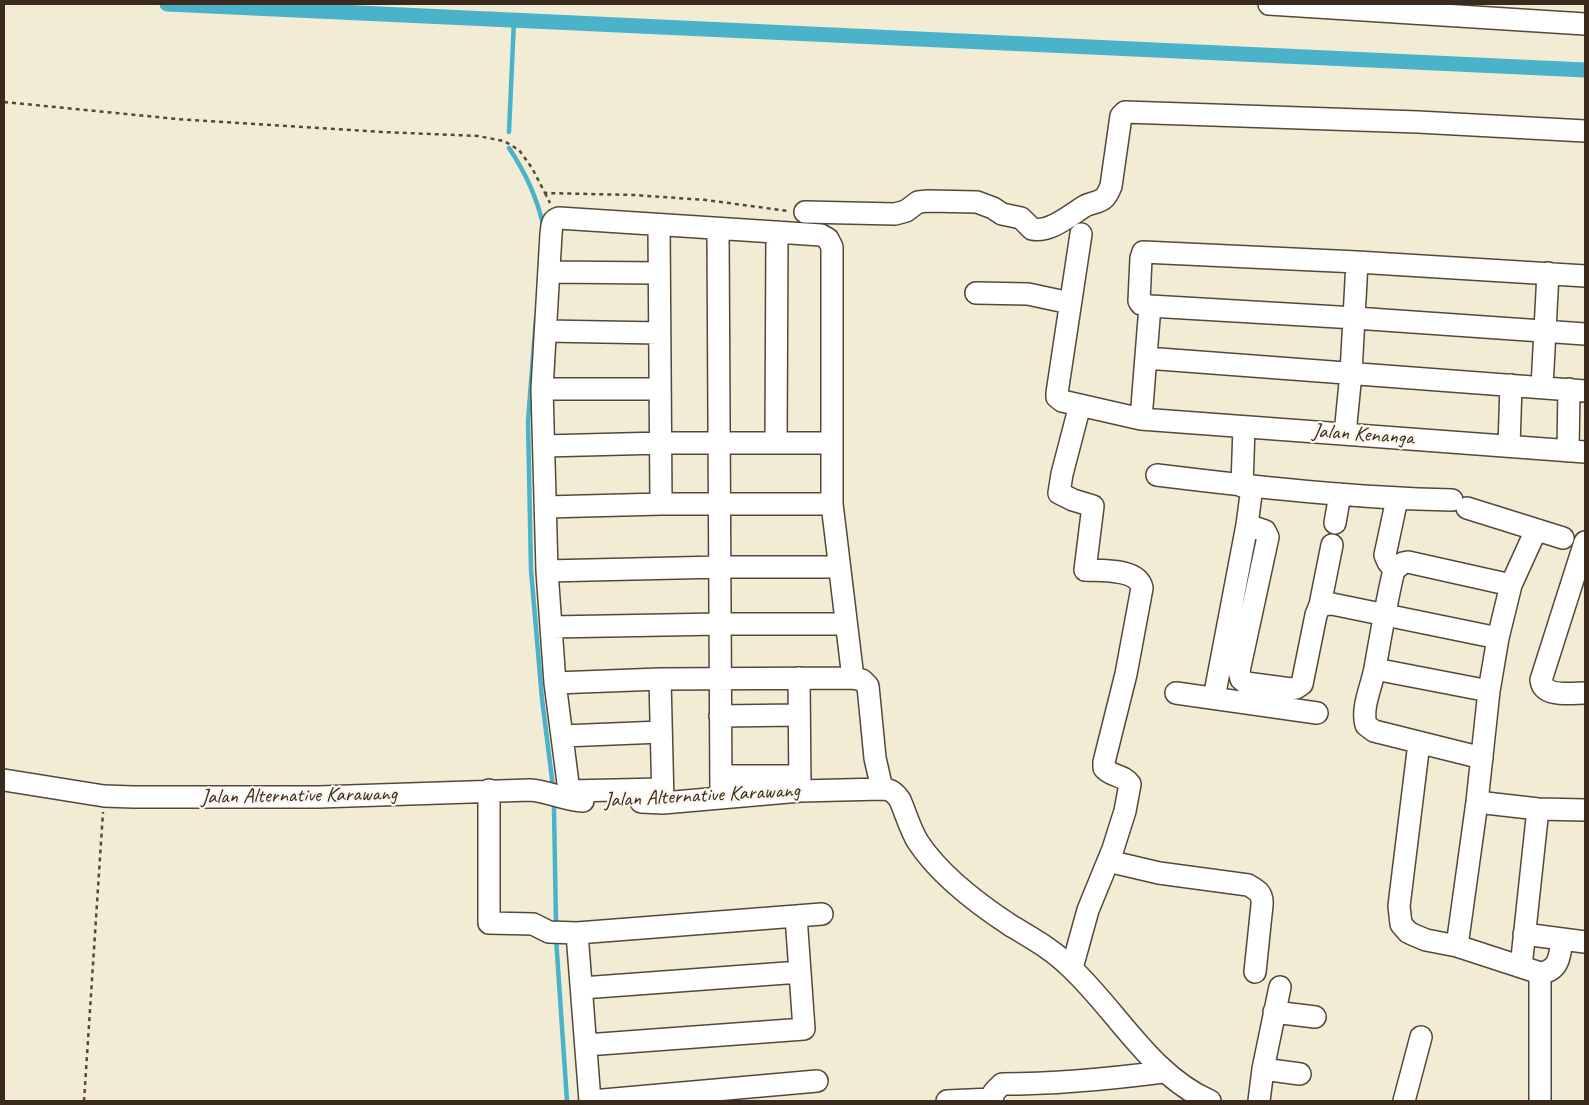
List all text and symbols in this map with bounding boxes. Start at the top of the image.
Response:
street label: Jalan Kenanga [1311,419,1415,451]
street label: Jalan Alternative Karawang [603,778,801,814]
street label: Jalan Alternative Karawang [201,782,397,810]

